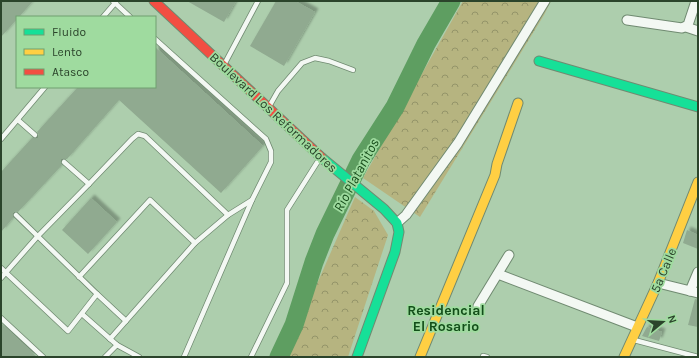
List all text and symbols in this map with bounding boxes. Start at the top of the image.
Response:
legend [16,16,156,88]
text: Fluido [52,25,86,39]
text: Lento [52,45,82,59]
street label: Boulevard Los Reformadores [207,49,341,176]
text: Atasco [52,65,89,79]
water label: Río Platanitos [330,135,383,215]
street label: 5a Calle [647,245,680,295]
district label: Residencial El Rosario [407,302,485,335]
north arrow [643,302,683,342]
text: N [665,313,679,325]

